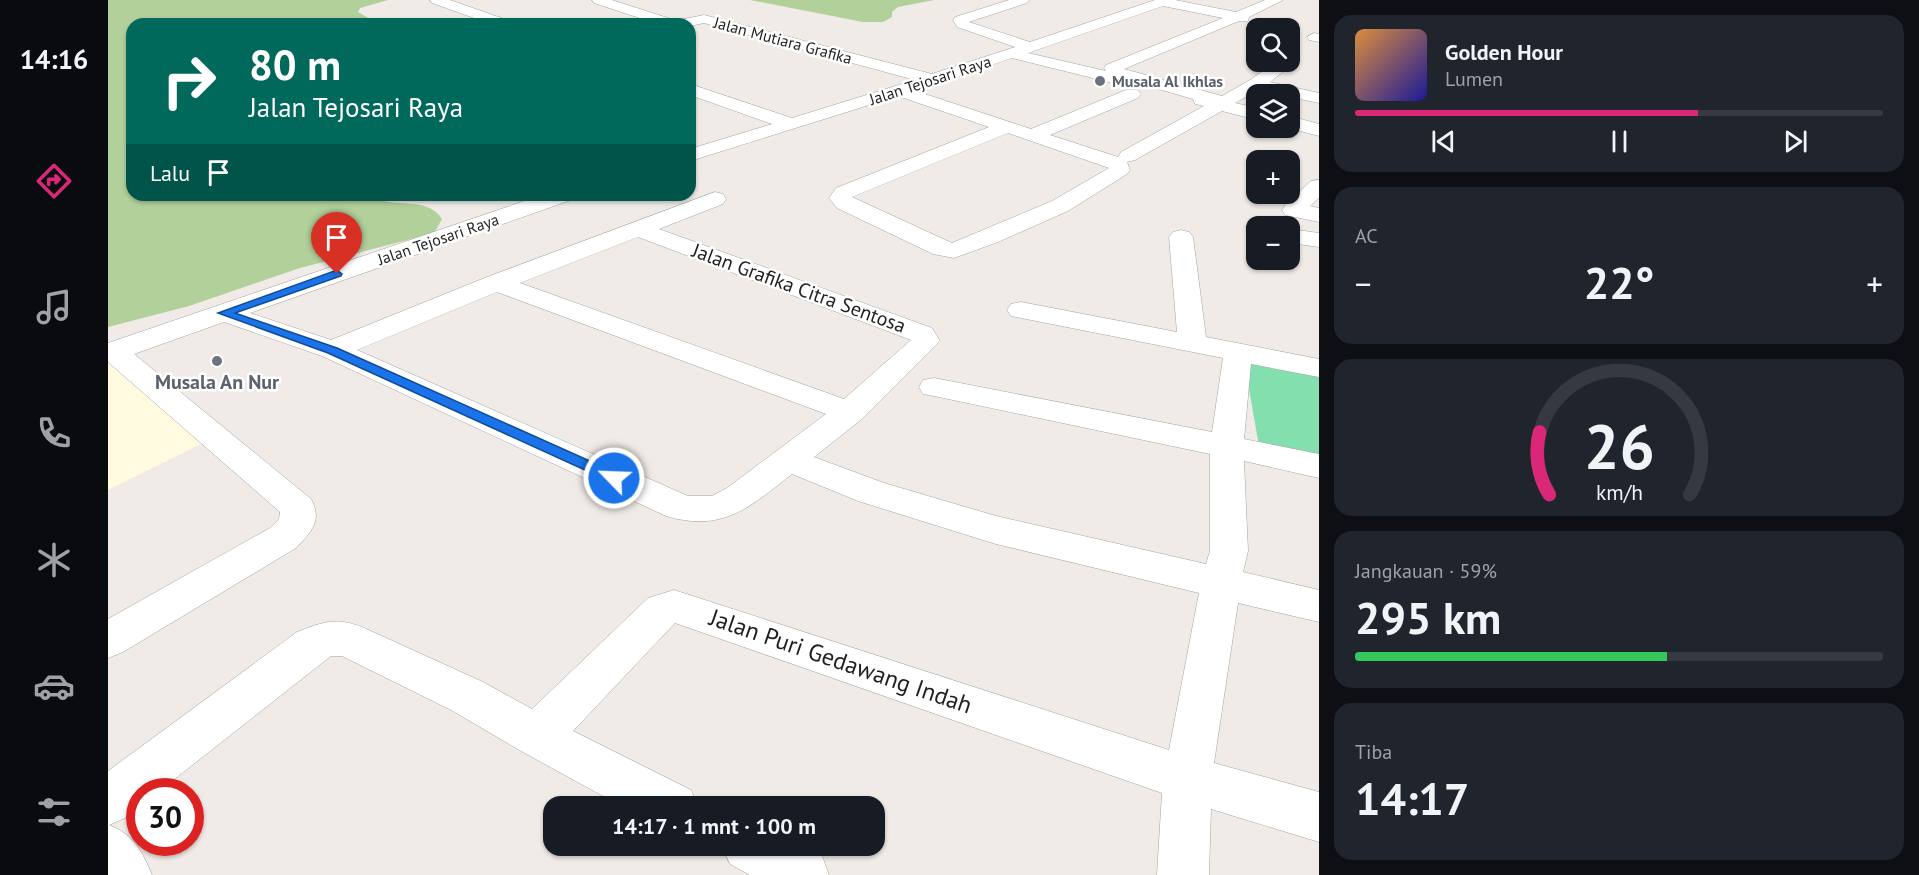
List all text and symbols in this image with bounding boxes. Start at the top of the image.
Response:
street label: Jalan Mutiara Grafika [711,12,854,68]
map controls [1246,18,1300,270]
button: search [1246,18,1300,72]
text: 80 m [249,37,341,92]
text: Golden Hour [1445,38,1563,66]
text: 14:16 [20,42,88,76]
icon: right [150,42,228,120]
street label: Jalan Tejosari Raya [866,51,993,109]
text: Lumen [1445,66,1503,92]
place label: Musala Al Ikhlas [1112,71,1223,91]
marker: Musala Al Ikhlas [1093,74,1107,88]
button: layers [1246,84,1300,138]
text: Jalan Tejosari Raya [249,90,463,124]
icon: previous [1427,125,1460,158]
icon: pause [1603,125,1636,158]
icon: next [1779,125,1812,158]
button: + [1246,150,1300,204]
icon: arrive [202,156,235,189]
text: Lalu [150,159,190,187]
icon: directions [33,160,75,202]
street label: Jalan Tejosari Raya [374,209,501,269]
pin [311,212,362,274]
button: − [1246,216,1300,270]
icon: arrive [320,221,353,254]
text: AC [1355,223,1378,249]
street label: Jalan Grafika Citra Sentosa [688,237,909,339]
text: 22° [1584,253,1654,311]
text: − [1355,262,1372,305]
text: + [1866,262,1883,305]
icon: music [33,286,75,328]
marker: Musala An Nur [210,354,224,368]
place label: Musala An Nur [155,369,279,395]
text: 26 [1584,405,1654,486]
icon: phone [33,412,75,454]
position arrow [582,446,646,510]
text: km/h [1595,478,1642,506]
icon: climate [33,539,75,581]
text: Jangkauan · 59% [1355,558,1497,584]
text: 295 km [1355,588,1501,646]
street label: Jalan Puri Gedawang Indah [705,601,976,721]
icon: car [33,665,75,707]
text: Tiba [1355,739,1392,765]
text: 14:17 [1355,769,1469,827]
speed limit sign: 30 [126,778,204,856]
icon: filters [33,791,75,833]
text: 14:17 · 1 mnt · 100 m [612,812,816,840]

